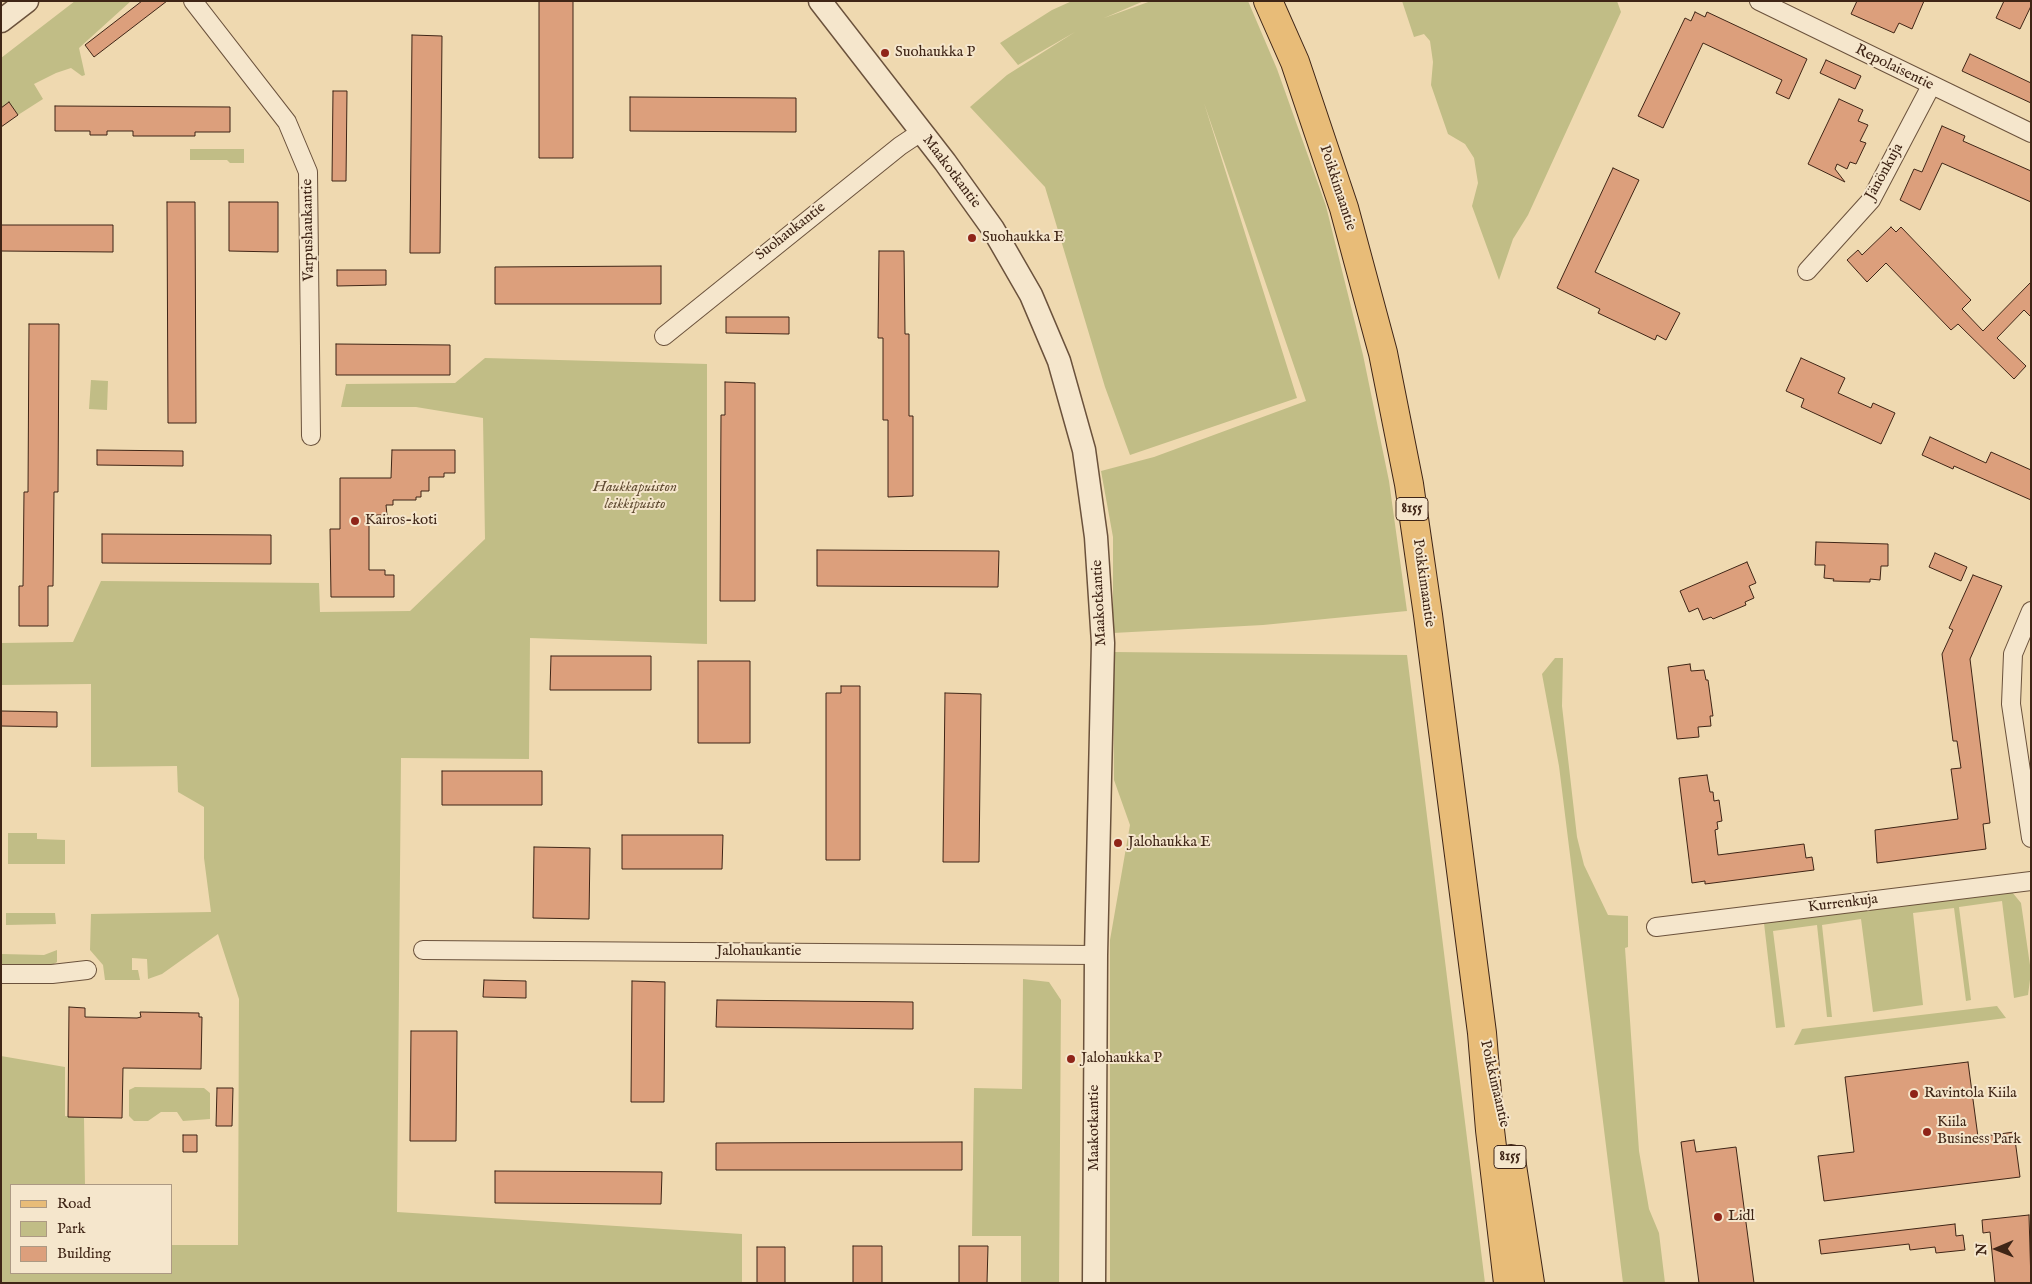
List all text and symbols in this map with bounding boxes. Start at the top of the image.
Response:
street label: Repolaisentie [1852,41,1936,95]
place label: Suohaukka P [895,44,975,62]
marker: Suohaukka P [879,47,891,59]
street label: Maakotkantie [918,132,984,212]
street label: Jänönkuja [1862,140,1908,204]
street label: Poikkimaantie [1315,143,1359,233]
street label: Varpushaukantie [299,179,319,281]
street label: Suohaukantie [752,199,830,265]
place label: Suohaukka E [982,229,1064,247]
marker: Suohaukka E [966,232,978,244]
park label: Haukkapuiston leikkipuisto [593,479,677,514]
road number: 8155 [1396,498,1428,520]
place label: Kairos-koti [365,512,437,530]
marker: Kairos-koti [349,515,361,527]
street label: Poikkimaantie [1408,538,1438,628]
street label: Maakotkantie [1089,559,1111,647]
place label: Jalohaukka E [1128,834,1211,852]
marker: Jalohaukka E [1112,837,1124,849]
street label: Kurrenkuja [1807,891,1879,917]
street label: Jalohaukantie [717,943,801,961]
street label: Poikkimaantie [1475,1039,1513,1129]
place label: Jalohaukka P [1081,1050,1162,1068]
marker: Jalohaukka P [1065,1053,1077,1065]
street label: Maakotkantie [1086,1085,1104,1171]
place label: Ravintola Kiila [1924,1085,2017,1103]
marker: Ravintola Kiila [1908,1088,1920,1100]
place label: Kiila Business Park [1937,1114,2021,1149]
marker: Kiila Business Park [1921,1126,1933,1138]
road number: 8155 [1494,1146,1526,1168]
legend [10,1184,172,1274]
text: Road [57,1194,91,1213]
place label: Lidl [1728,1208,1755,1226]
marker: Lidl [1712,1211,1724,1223]
text: Park [57,1219,86,1238]
north arrow [1972,1224,2022,1274]
text: N [1973,1243,1991,1255]
text: Building [57,1244,111,1263]

